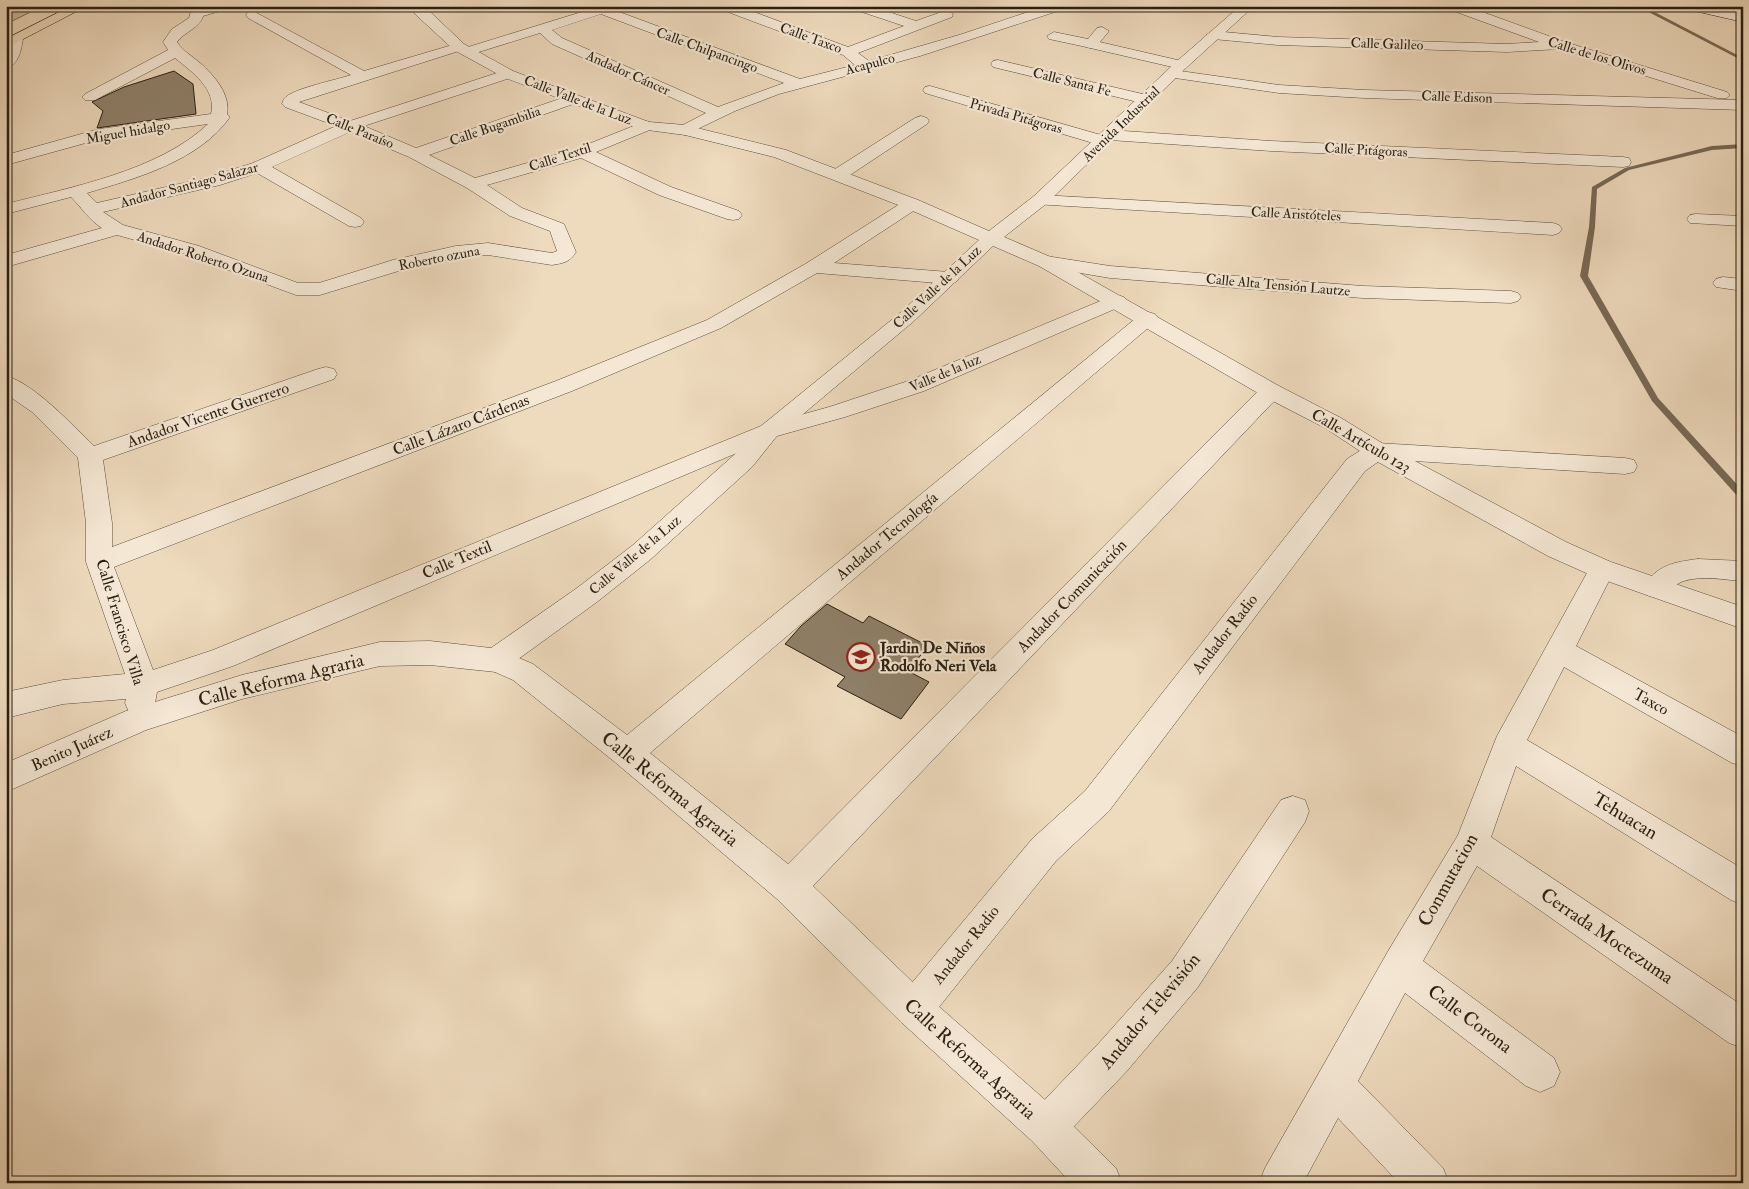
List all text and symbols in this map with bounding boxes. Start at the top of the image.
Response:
street label: Calle Taxco [778,19,845,57]
street label: Calle Chilpancingo [653,24,760,77]
street label: Calle de los Olivos [1546,33,1648,79]
street label: Calle Galileo [1350,34,1424,54]
street label: Andador Cáncer [582,46,673,99]
street label: Acapulco [842,49,897,80]
street label: Calle Santa Fe [1031,64,1113,100]
street label: Calle Valle de la Luz [522,72,635,129]
street label: Avenida Industrial [1078,82,1164,166]
street label: Calle Edison [1421,87,1493,107]
street label: Privada Pitágoras [968,95,1065,137]
street label: Calle Bugambilia [447,102,543,150]
street label: Calle Paraíso [324,110,397,152]
street label: Miguel hidalgo [85,116,171,148]
street label: Calle Textil [527,139,594,175]
street label: Calle Pitágoras [1324,139,1408,161]
street label: Andador Santiago Salazar [117,158,261,212]
street label: Calle Aristóteles [1250,203,1342,225]
street label: Andador Roberto Ozuna [134,227,271,286]
street label: Roberto ozuna [397,242,481,274]
street label: Calle Valle de la Luz [889,242,985,332]
street label: Calle Alta Tensión Lautze [1205,270,1351,300]
street label: Valle de la luz [907,350,983,396]
street label: Andador Vicente Guerrero [123,378,292,453]
street label: Calle Lázaro Cárdenas [390,390,532,460]
street label: Calle Artículo 123 [1308,404,1414,478]
street label: Andador Tecnología [831,487,942,585]
street label: Calle Valle de la Luz [586,512,684,598]
street label: Andador Comunicación [1012,535,1131,658]
street label: Calle Textil [419,536,495,584]
street label: Calle Francisco Villa [91,557,149,688]
street label: Andador Radio [1187,590,1262,679]
place label: Jardin De Niños Rodolfo Neri Vela [879,638,997,676]
school or university icon: Jardin De Niños Rodolfo Neri Vela [846,642,876,672]
street label: Calle Reforma Agraria [196,648,366,712]
street label: Taxco [1630,684,1673,720]
street label: Benito Juárez [28,722,117,777]
street label: Calle Reforma Agraria [596,726,744,852]
street label: Tehuacan [1588,787,1662,845]
street label: Conmutacion [1413,829,1483,931]
street label: Cerrada Moctezuma [1536,883,1678,990]
street label: Andador Radio [928,901,1004,989]
street label: Andador Televisión [1094,948,1206,1075]
street label: Calle Corona [1423,979,1517,1059]
street label: Calle Reforma Agraria [899,993,1041,1125]

